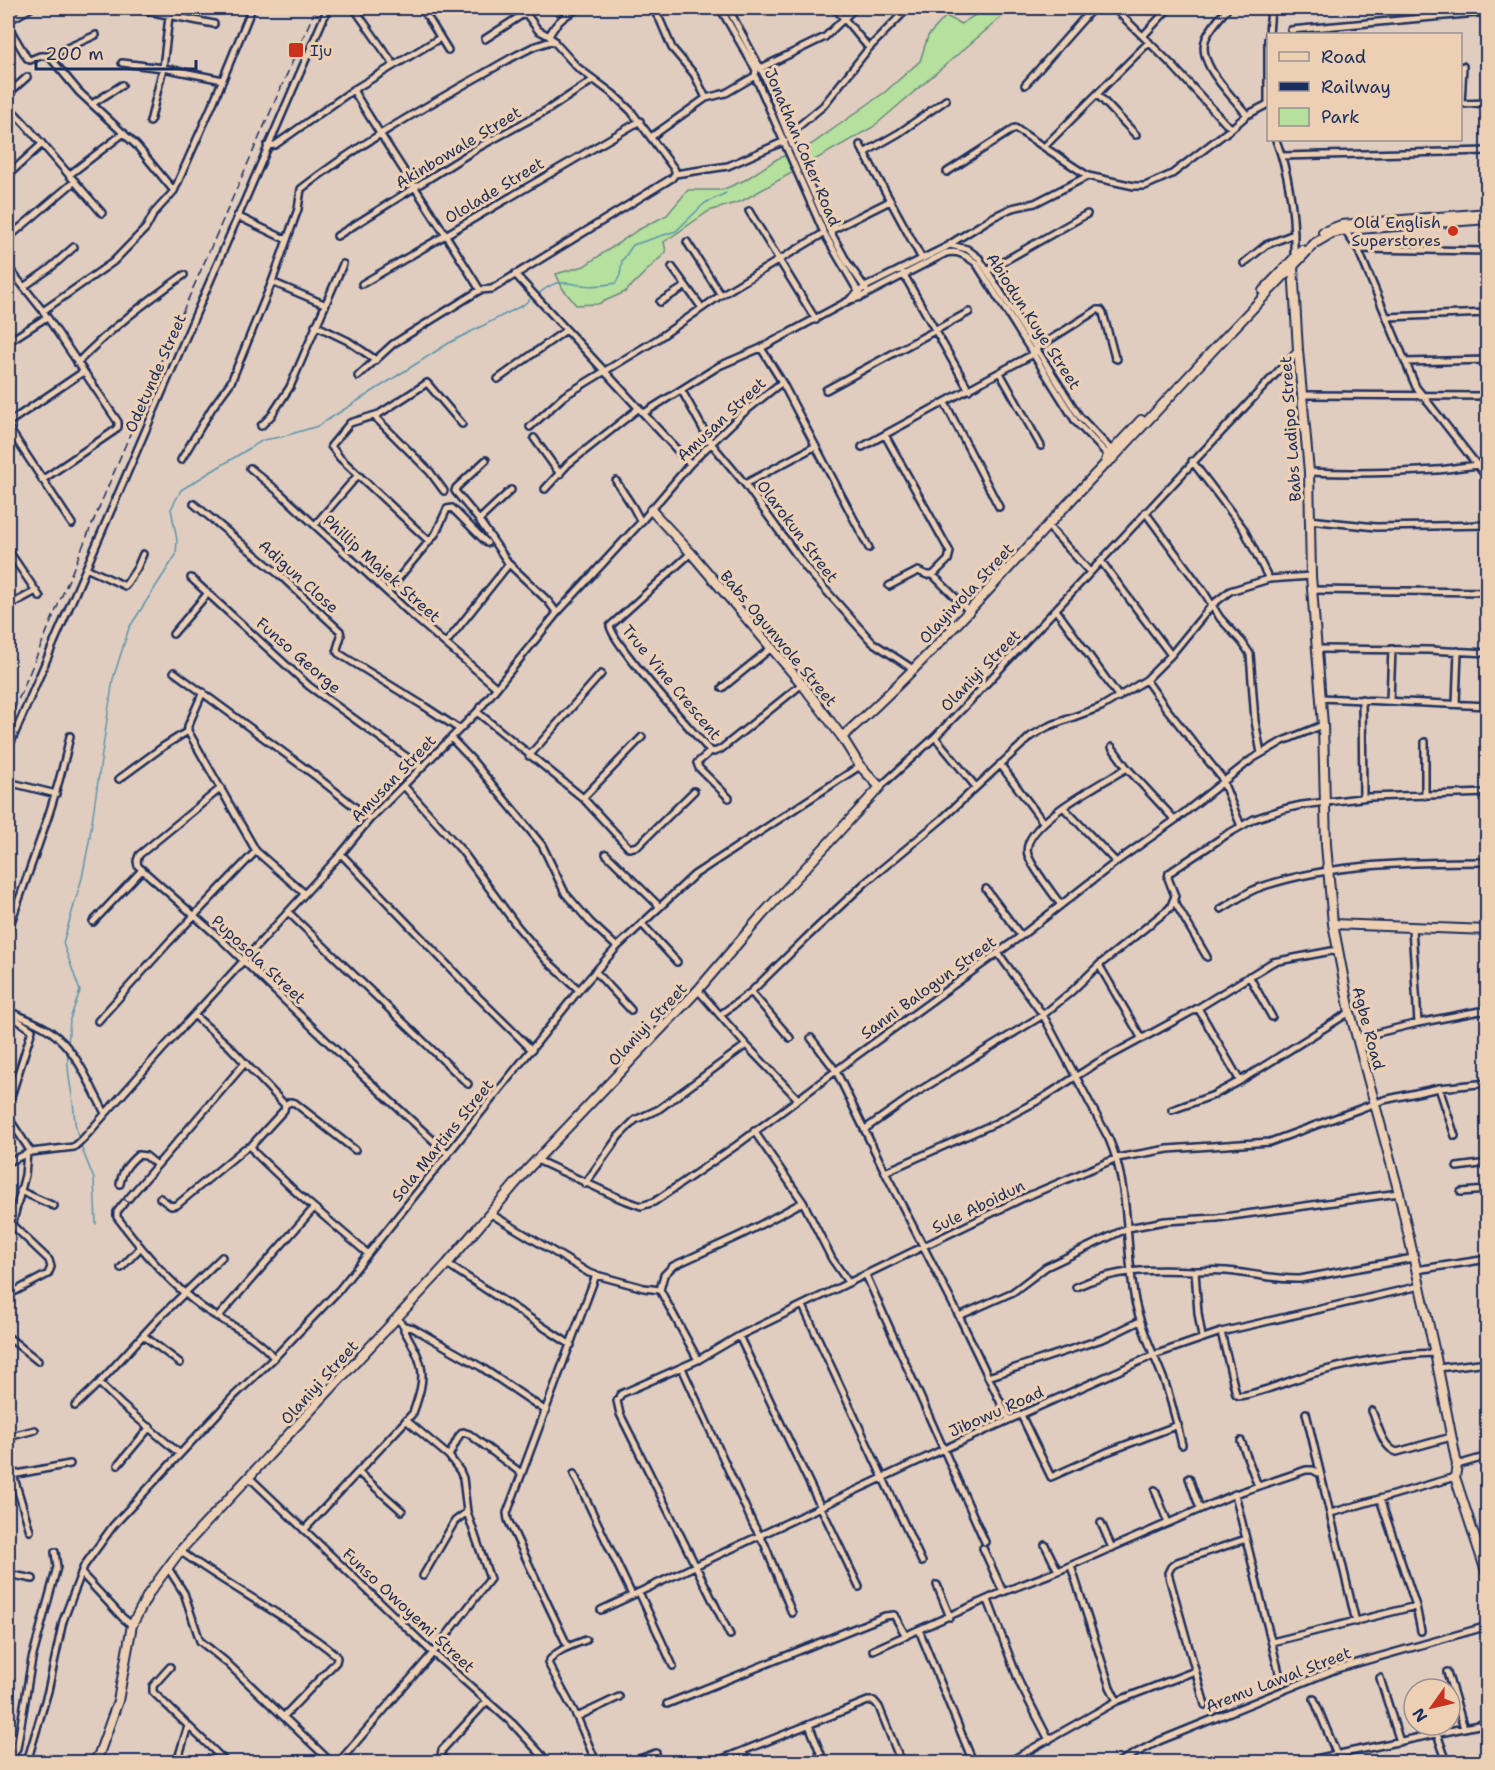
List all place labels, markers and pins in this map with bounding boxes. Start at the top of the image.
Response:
place label: Iju [310,40,332,61]
marker: Iju [287,41,305,59]
place label: Old English Superstores [1352,212,1441,251]
marker: Old English Superstores [1446,224,1460,238]

